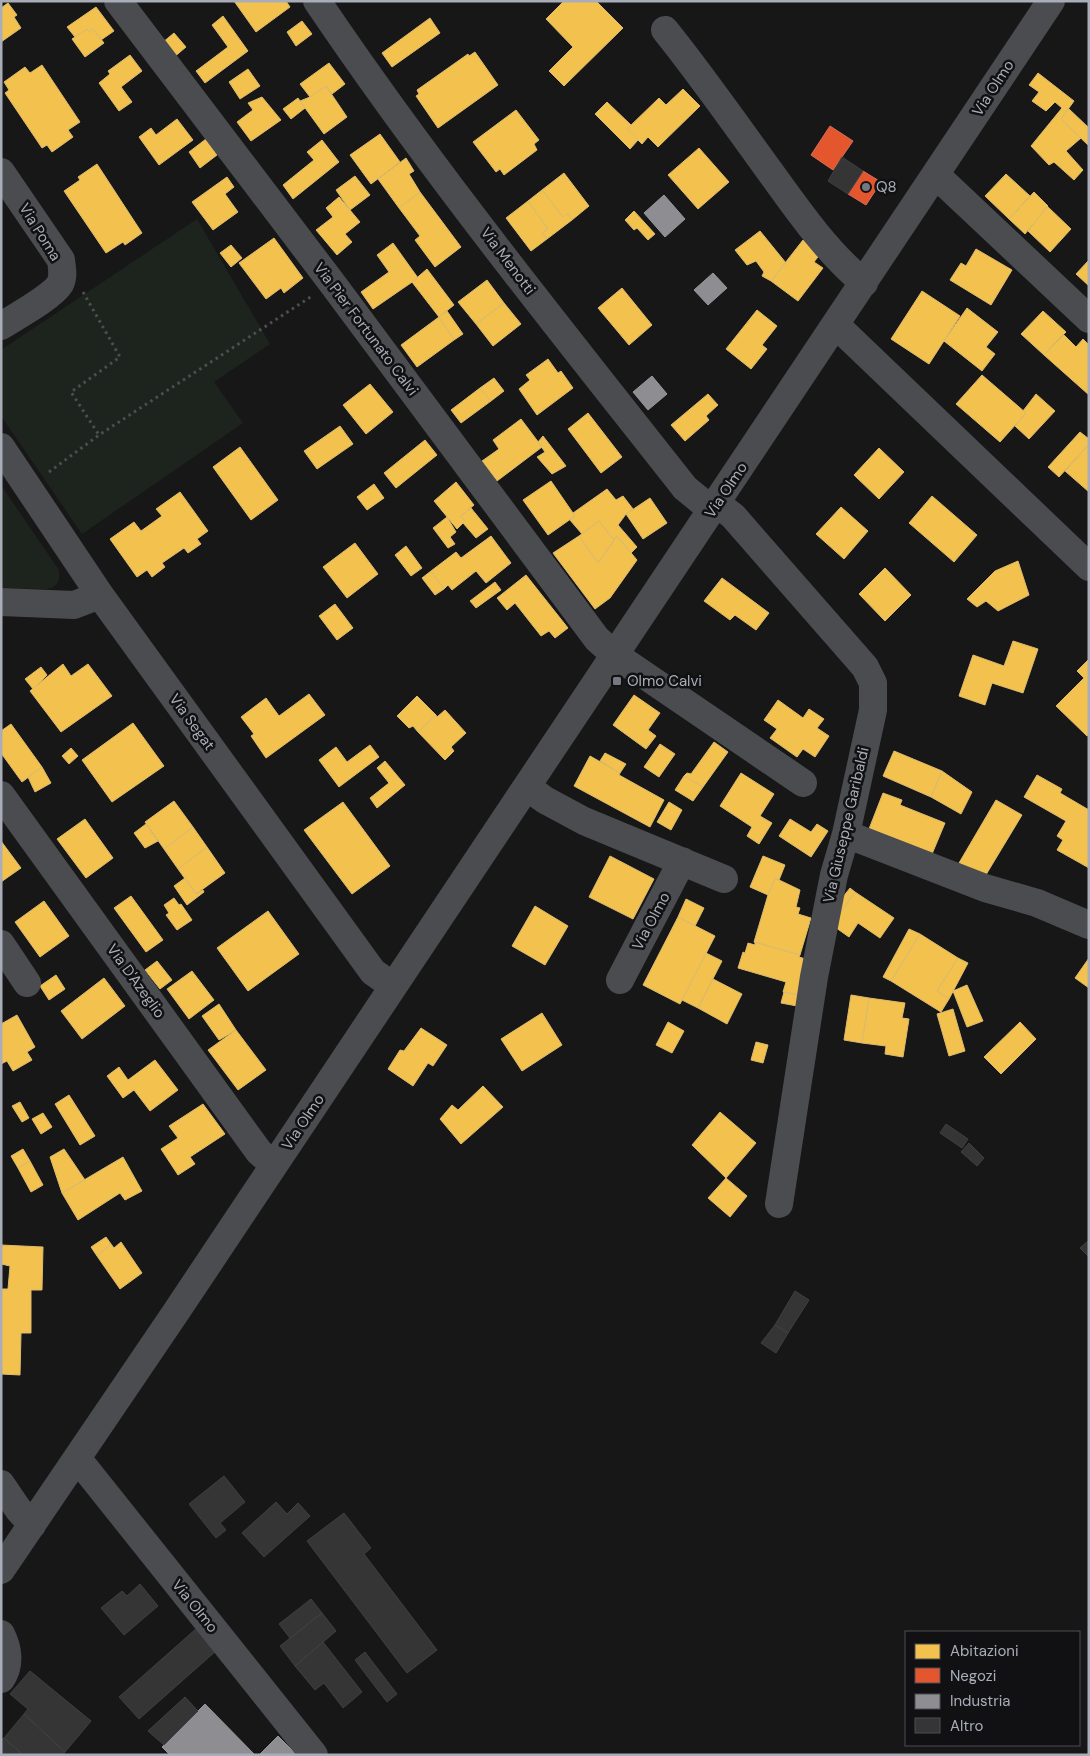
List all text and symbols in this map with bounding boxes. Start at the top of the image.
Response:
street label: Via Olmo [967,56,1019,120]
place label: Q8 [876,177,897,197]
marker: Q8 [860,181,872,193]
street label: Via Poma [14,199,66,265]
street label: Via Menotti [476,223,540,299]
street label: Via Pier Fortunato Calvi [309,258,423,400]
street label: Via Olmo [700,458,752,522]
place label: Olmo Calvi [627,671,702,691]
marker: Olmo Calvi [611,675,623,687]
street label: Via Segat [165,690,219,754]
street label: Via Giuseppe Garibaldi [818,745,874,905]
street label: Via Olmo [627,888,675,954]
street label: Via D'Azeglio [102,940,170,1022]
street label: Via Olmo [277,1090,329,1154]
street label: Via Olmo [167,1575,223,1637]
legend [905,1631,1080,1746]
text: Abitazioni [950,1641,1019,1661]
text: Negozi [950,1666,996,1686]
text: Industria [950,1691,1011,1711]
text: Altro [950,1716,983,1736]

